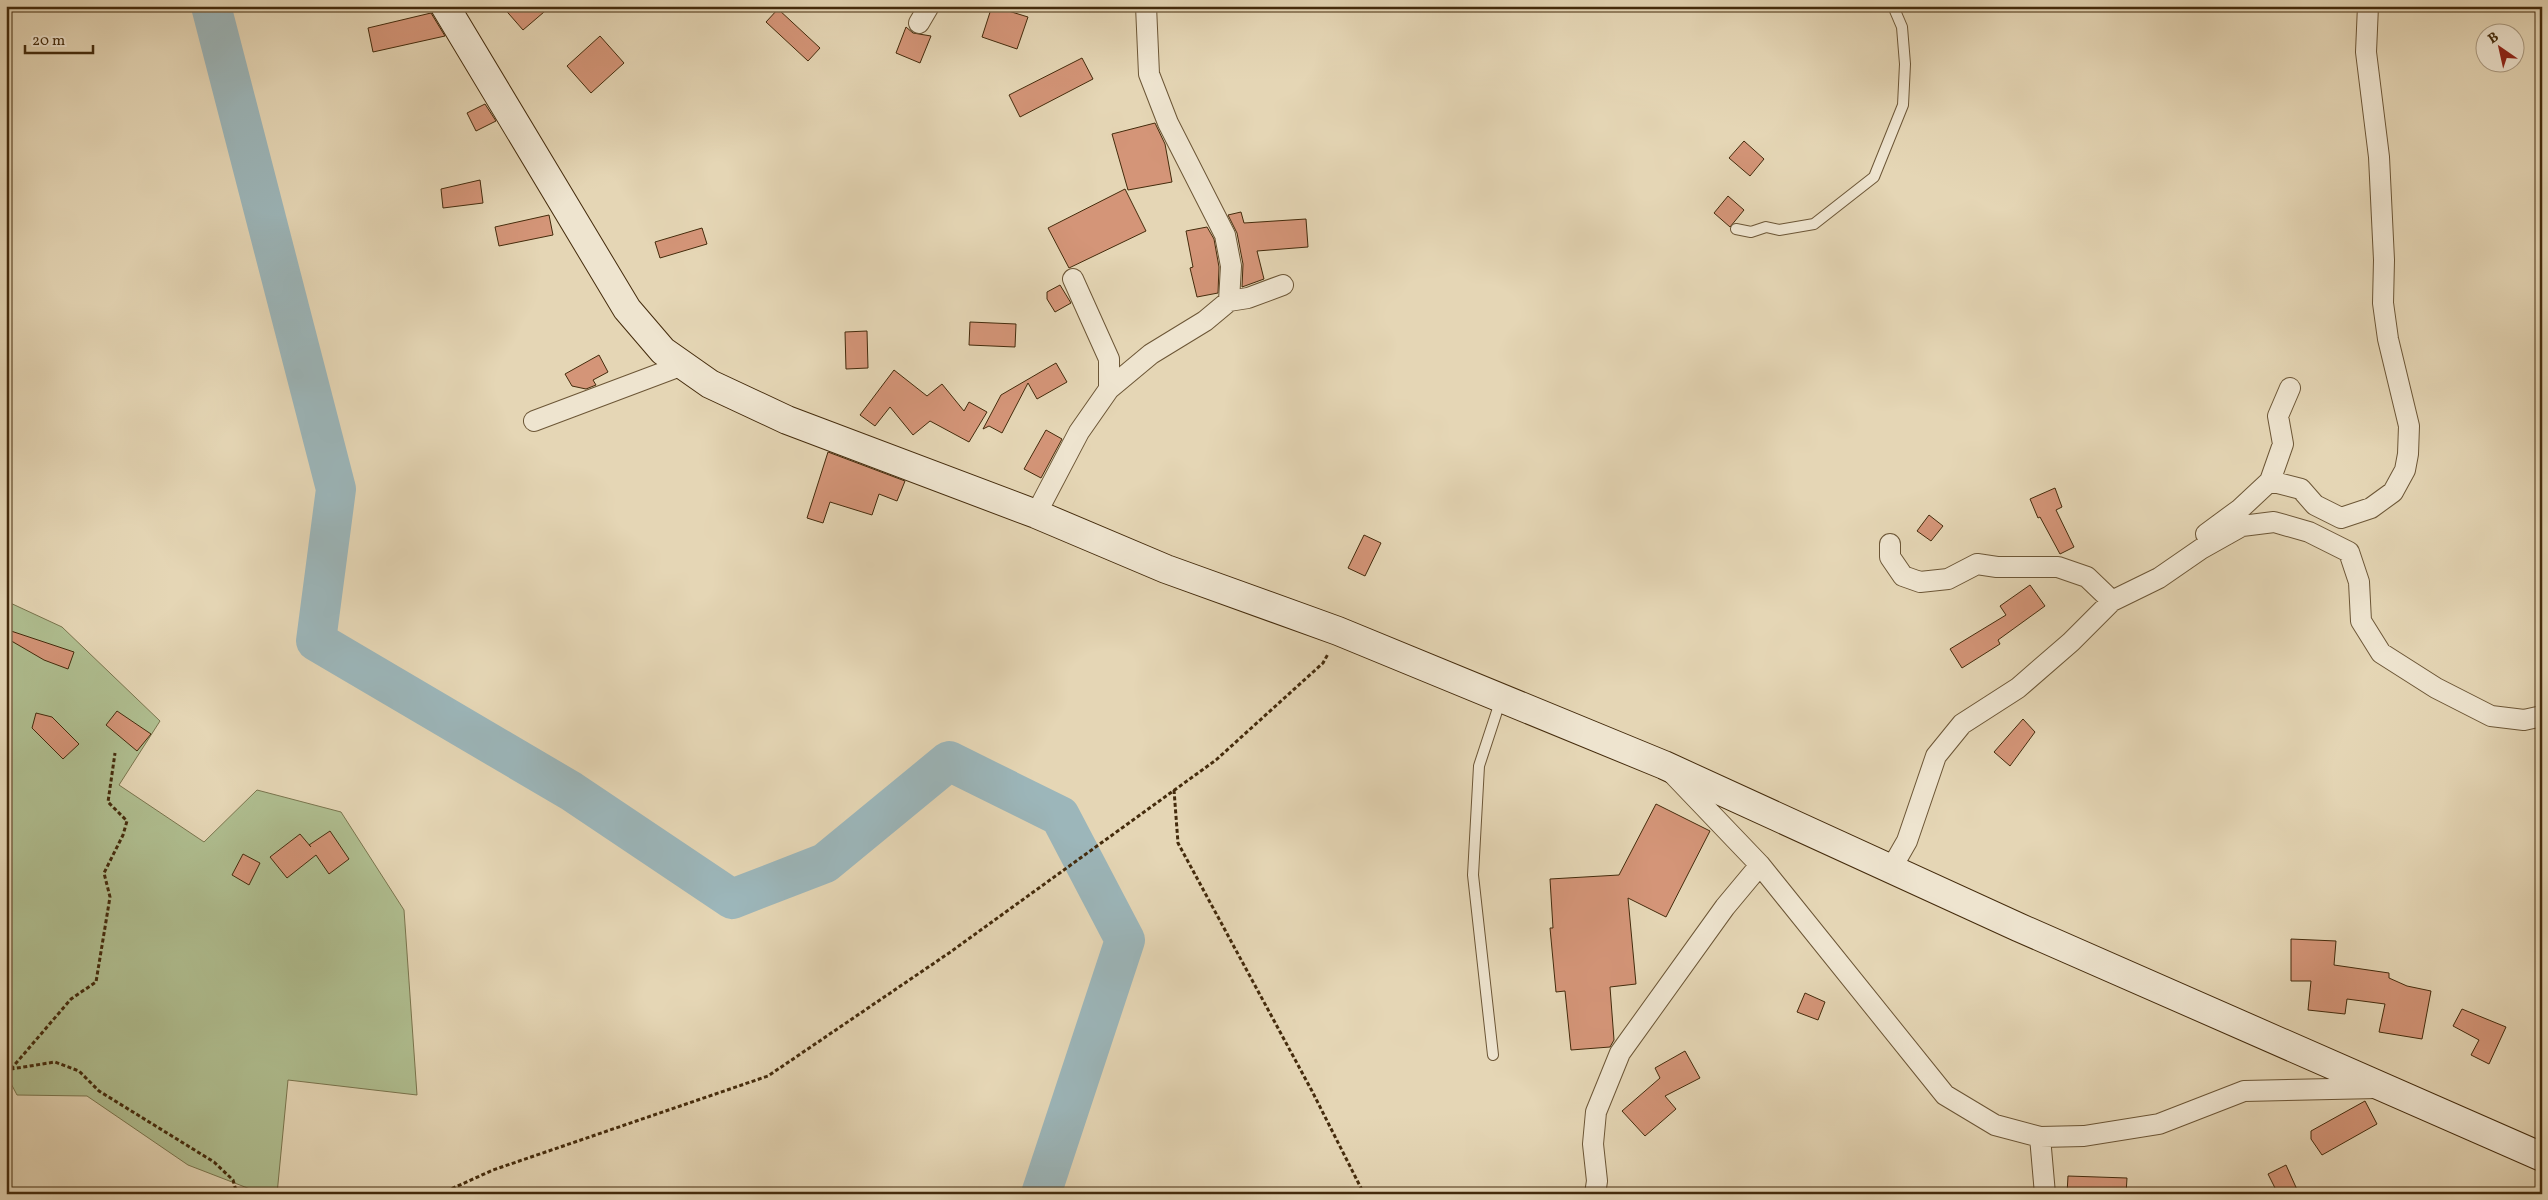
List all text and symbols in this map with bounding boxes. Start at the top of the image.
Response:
scale bar [25,22,92,54]
north arrow [2476,22,2526,72]
text: B [2484,28,2503,49]
text: 20 m [32,31,65,52]

